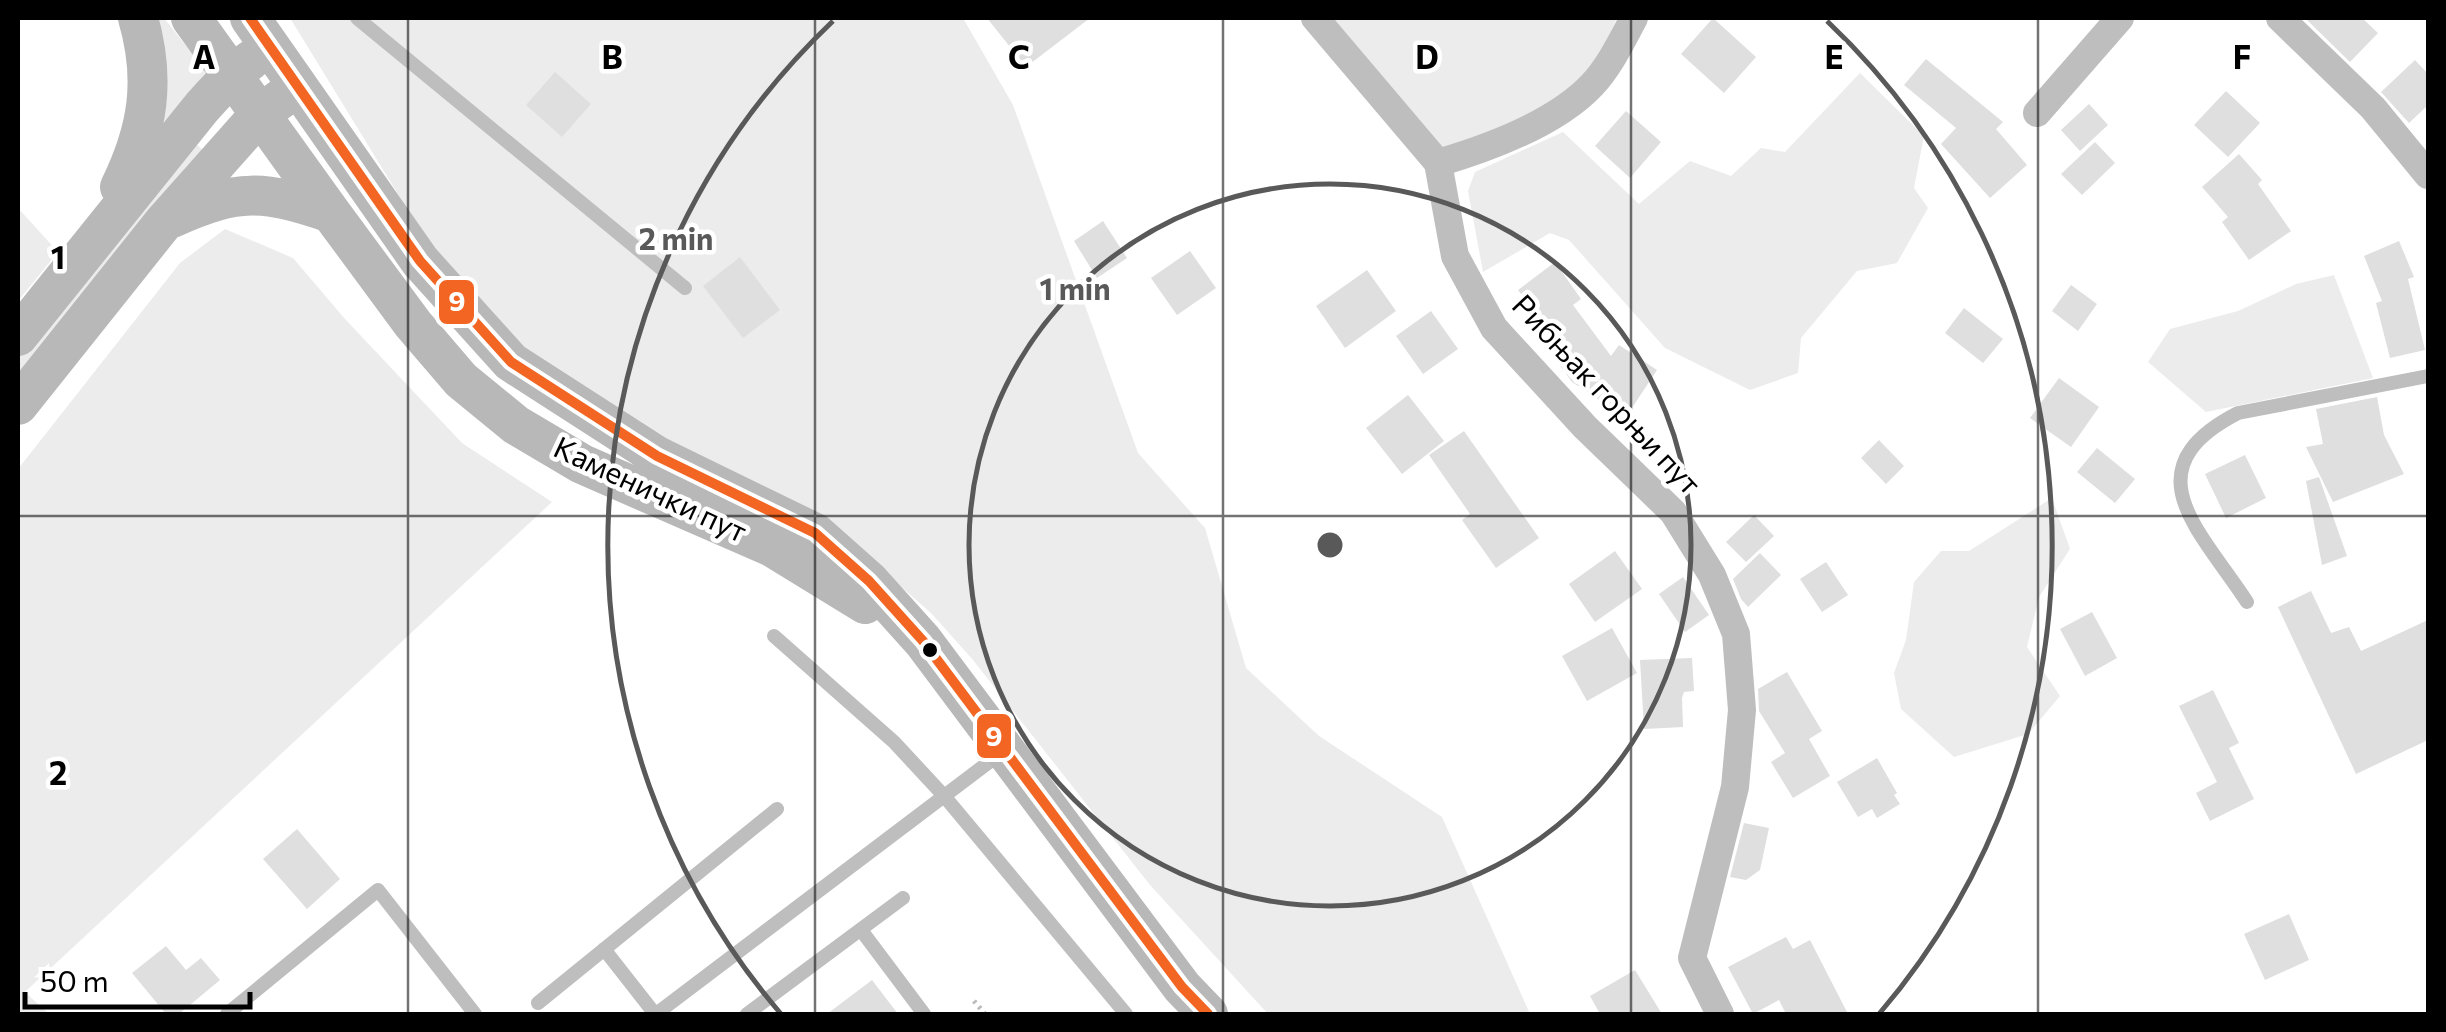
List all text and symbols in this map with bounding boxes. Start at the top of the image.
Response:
text: A [193,36,216,76]
text: B [601,36,623,76]
text: C [1008,36,1030,76]
text: D [1415,36,1439,76]
text: E [1824,36,1844,76]
text: F [2233,36,2251,76]
text: 2 min [639,219,713,256]
text: 1 [51,236,65,276]
text: 1 min [1039,269,1111,306]
line badge: 9 [437,278,476,326]
text: 9 [448,283,466,317]
street label: Рибњак горњи пут [1506,286,1710,501]
street label: Каменички пут [549,427,753,549]
centre of rings [1312,527,1348,563]
unlabelled marker [920,640,940,660]
line badge: 9 [975,712,1013,760]
text: 9 [985,718,1003,752]
text: 2 [49,752,67,792]
scale bar [25,947,250,1009]
text: 50 m [40,961,109,998]

